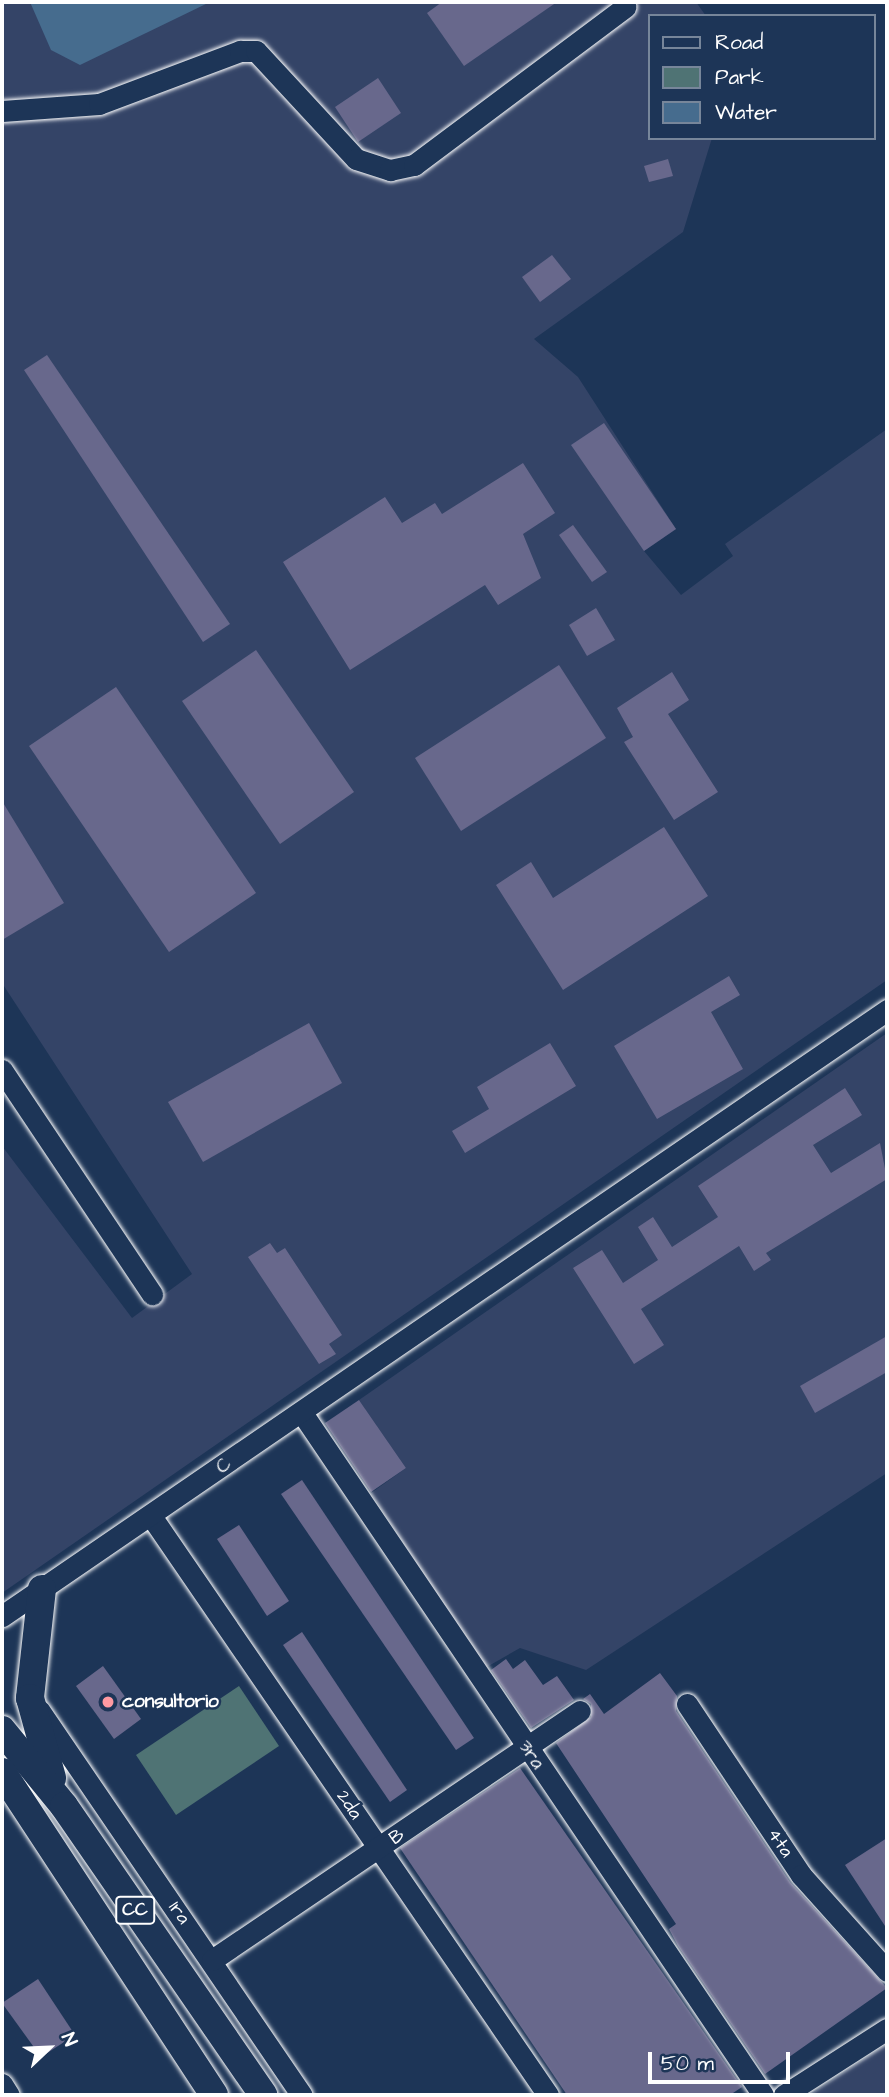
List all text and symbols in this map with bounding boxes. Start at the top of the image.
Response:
legend [648,14,875,140]
text: Road [715,28,763,57]
text: Park [715,63,764,92]
text: Water [715,98,777,127]
street label: C [212,1453,236,1479]
place label: consultorio [122,1691,219,1713]
marker: consultorio [100,1694,116,1710]
street label: 3ra [513,1736,549,1774]
street label: 2da [331,1786,367,1824]
street label: B [385,1824,409,1850]
street label: 4ta [762,1824,798,1862]
road number: CC [114,1896,156,1924]
street label: 1ra [163,1897,195,1929]
north arrow [14,2013,84,2083]
text: N [54,2029,84,2050]
scale bar [651,2038,793,2082]
text: 50 m [661,2049,714,2078]

